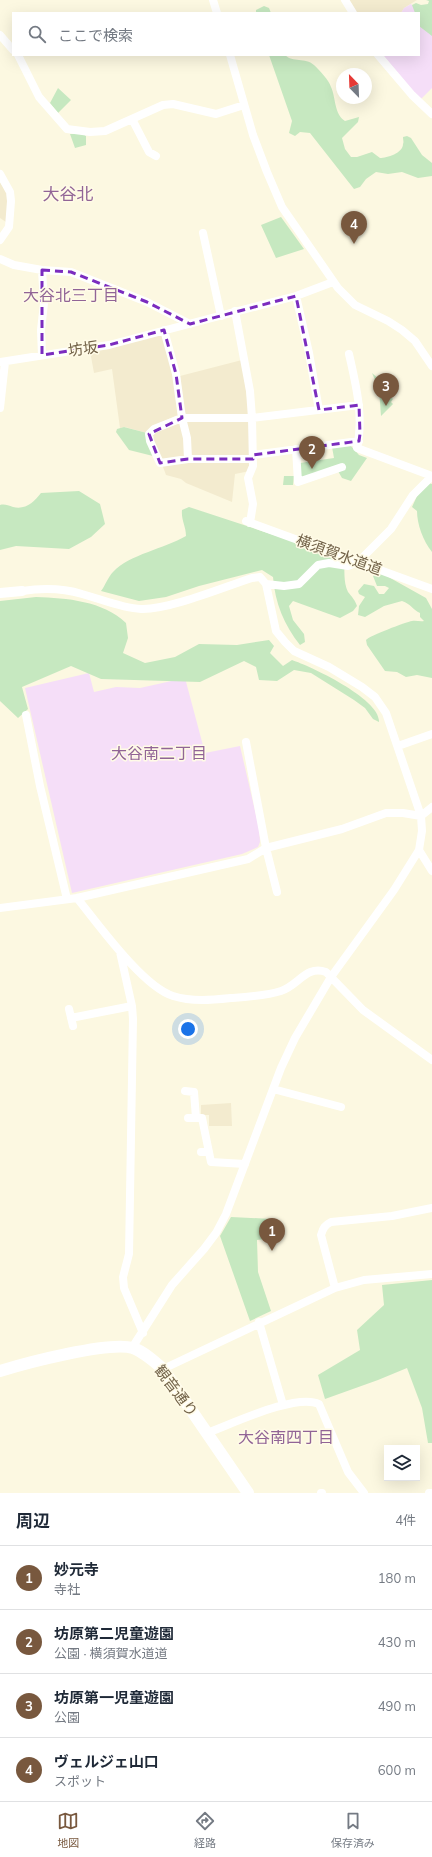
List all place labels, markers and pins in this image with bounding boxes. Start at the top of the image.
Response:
pin: 4 [341,211,367,244]
pin: 3 [373,373,399,406]
pin: 2 [299,436,325,469]
pin: 1 [259,1218,285,1251]

